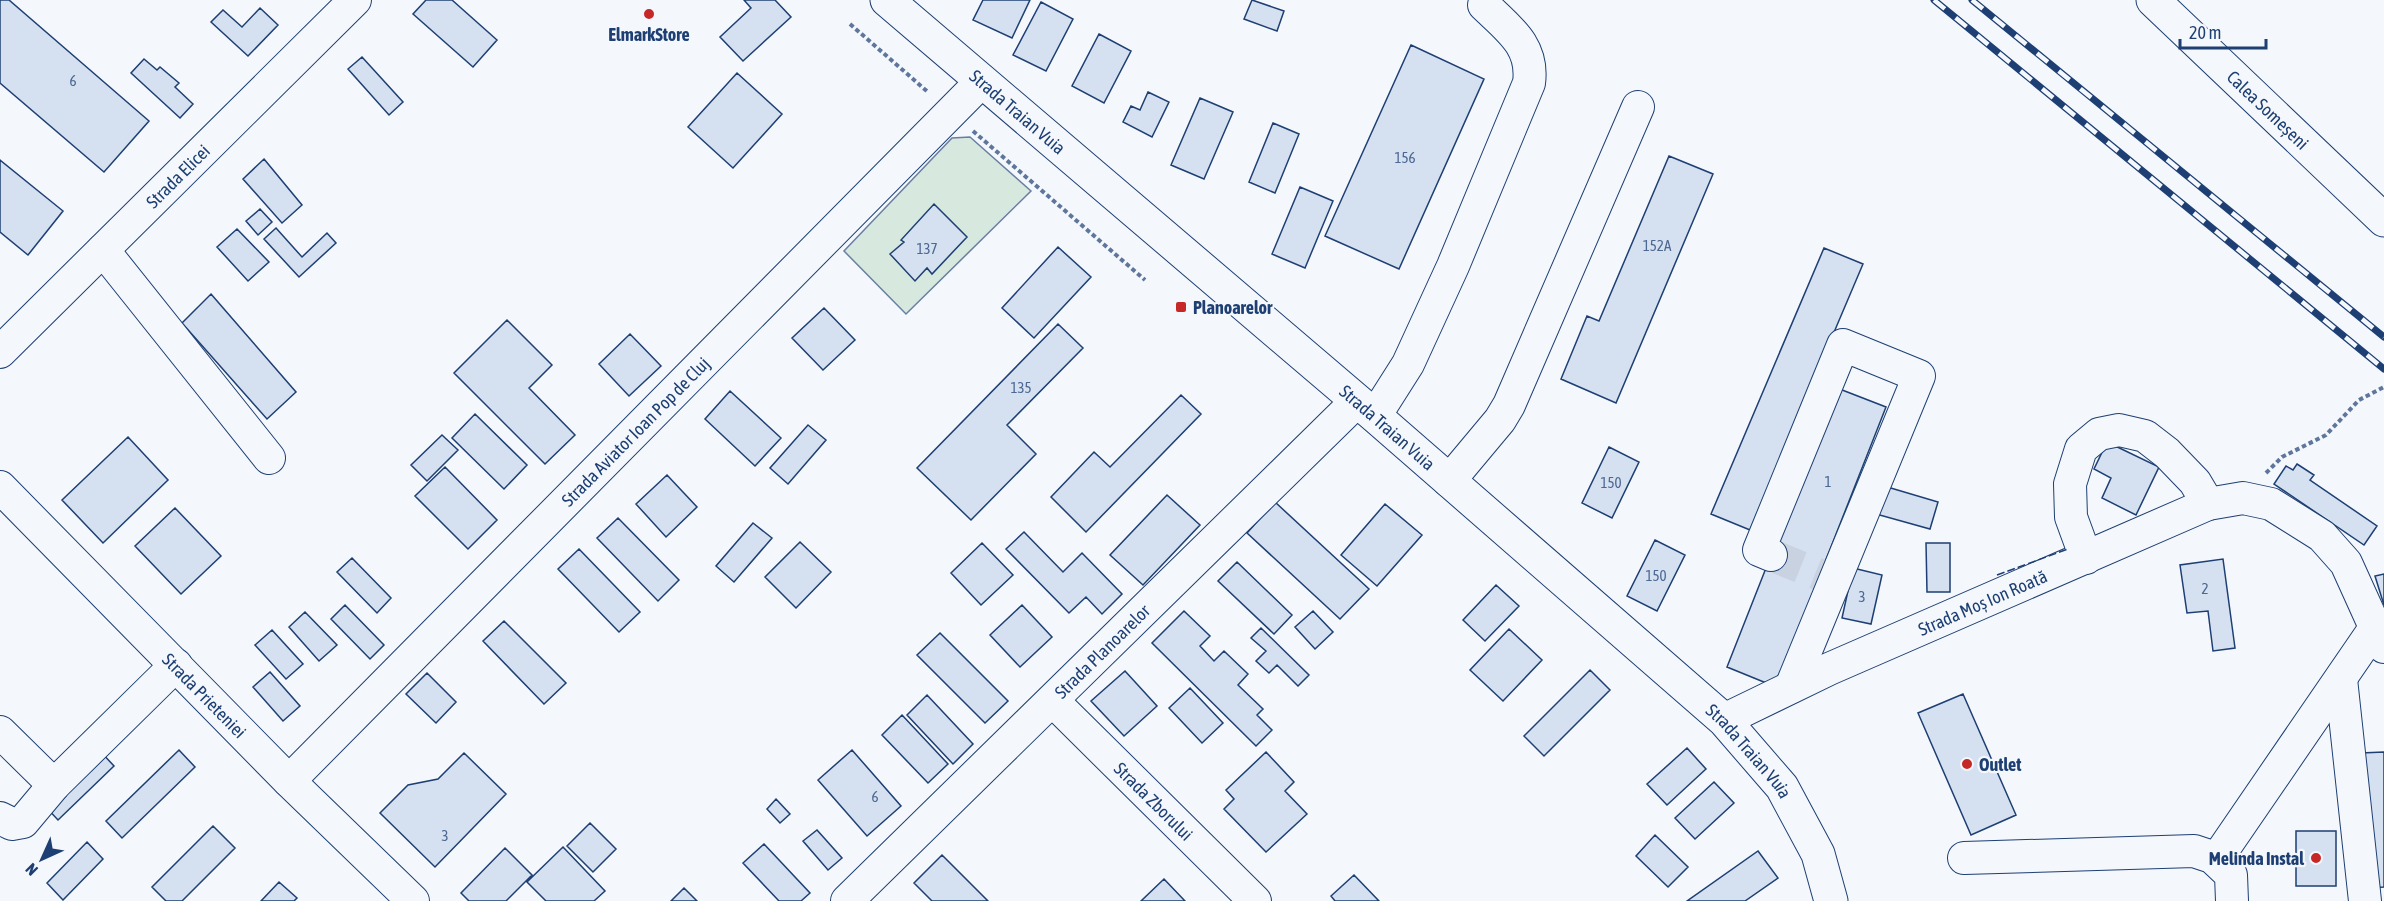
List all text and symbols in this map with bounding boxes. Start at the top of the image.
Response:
marker: ElmarkStore [642,7,656,21]
scale bar [2180,12,2266,50]
text: 20 m [2189,22,2221,43]
place label: ElmarkStore [608,24,690,45]
street label: Strada Traian Vuia [966,65,1070,158]
street label: Calea Someșeni [2223,66,2313,153]
house number: 6 [69,72,77,89]
street label: Strada Elicei [141,140,214,212]
house number: 156 [1394,149,1416,166]
house number: 152A [1643,237,1672,254]
house number: 137 [916,240,938,257]
place label: Planoarelor [1193,297,1273,318]
marker: Planoarelor [1174,300,1188,314]
street label: Strada Aviator Ioan Pop de Cluj [557,352,713,510]
house number: 135 [1010,379,1032,396]
street label: Strada Traian Vuia [1336,380,1439,474]
house number: 1 [1824,473,1832,490]
house number: 150 [1600,474,1622,491]
street label: Strada Moș Ion Roată [1915,565,2050,640]
house number: 150 [1645,567,1667,584]
house number: 2 [2201,580,2209,597]
house number: 3 [1858,588,1866,605]
street label: Strada Planoarelor [1050,599,1154,702]
street label: Strada Prieteniei [159,649,251,742]
street label: Strada Traian Vuia [1702,699,1796,802]
place label: Outlet [1979,754,2022,775]
street label: Strada Zborului [1110,757,1198,844]
marker: Outlet [1960,757,1974,771]
house number: 6 [871,788,879,805]
house number: 3 [441,827,449,844]
north arrow [12,829,72,889]
place label: Melinda Instal [2209,848,2304,869]
marker: Melinda Instal [2309,851,2323,865]
text: N [22,860,41,879]

